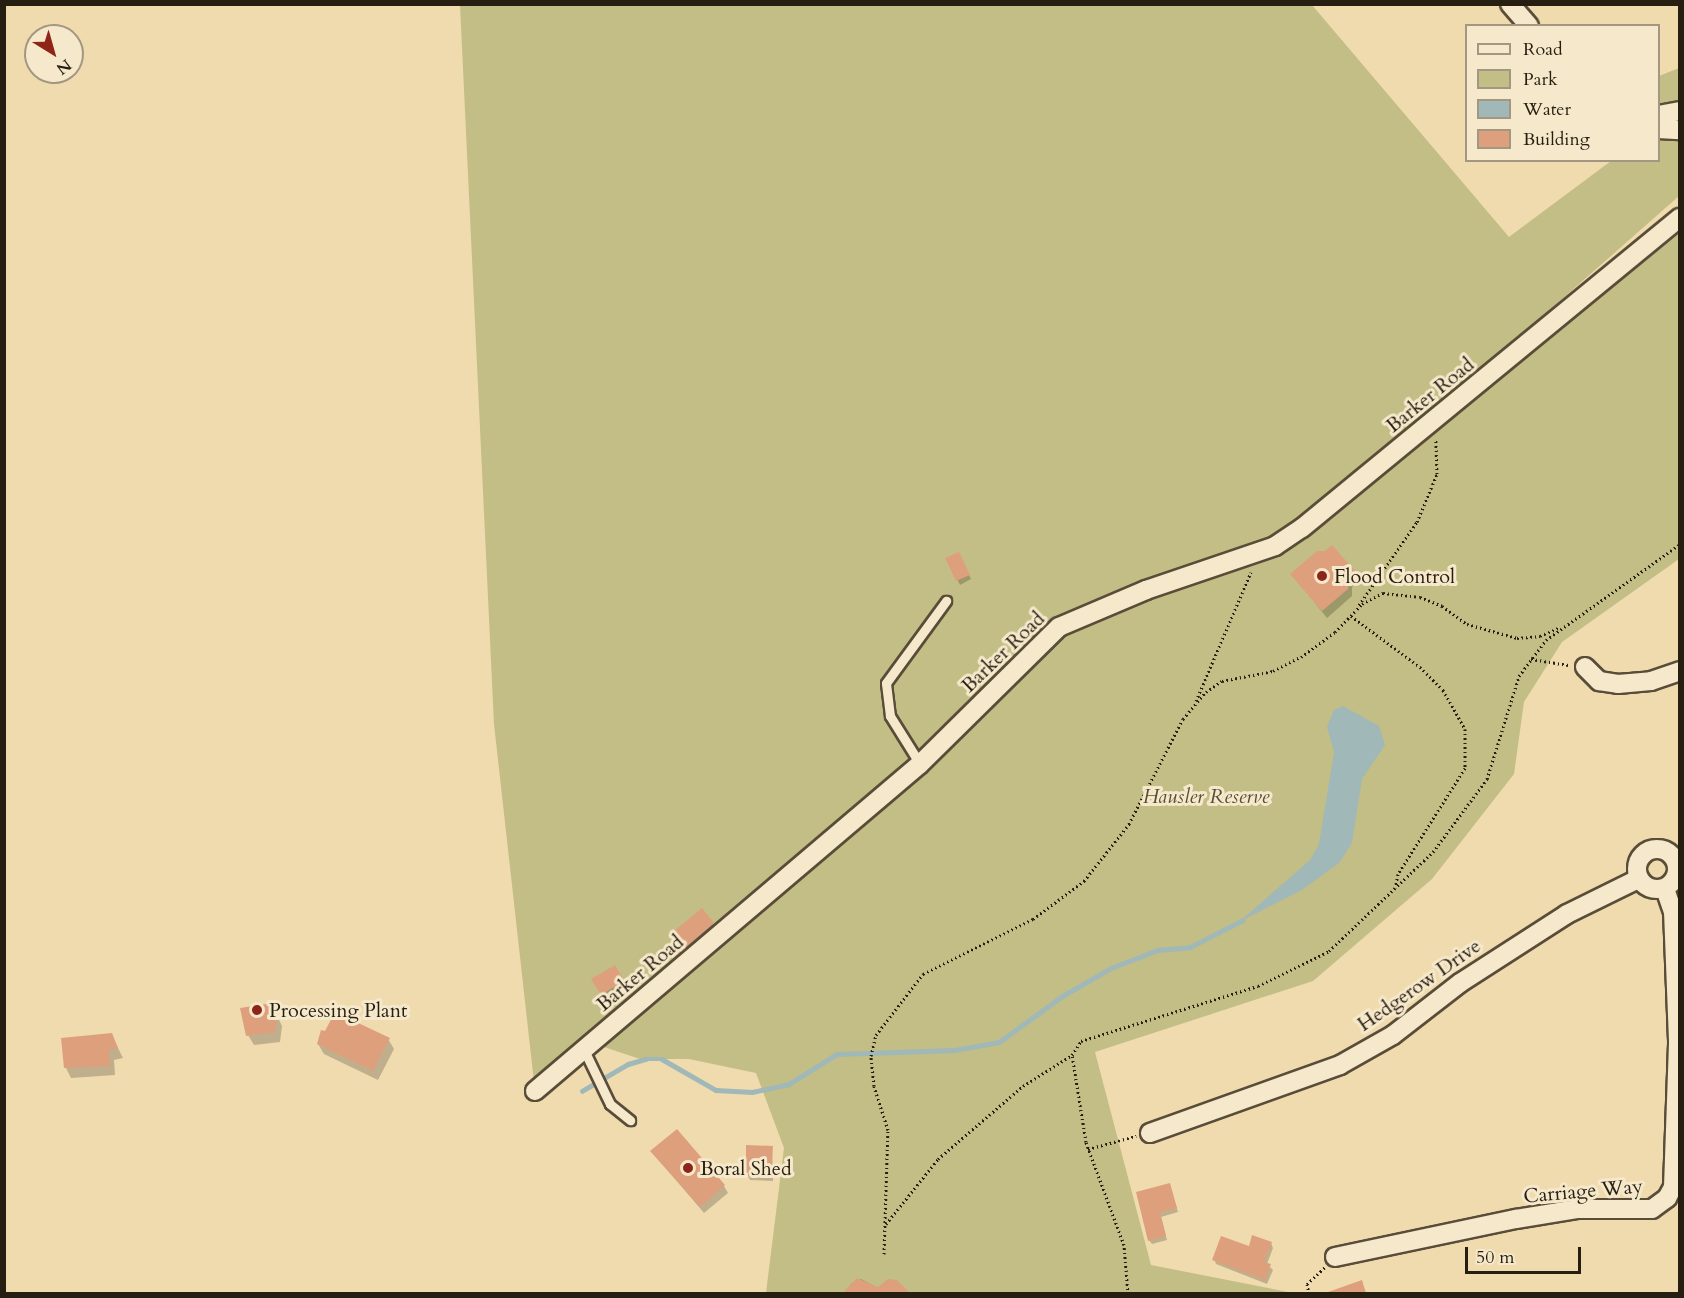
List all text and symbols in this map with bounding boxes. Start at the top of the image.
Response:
north arrow [24,24,84,84]
legend [1465,24,1660,162]
text: Road [1523,37,1563,62]
text: N [51,54,76,80]
text: Park [1523,67,1558,92]
text: Water [1523,97,1571,122]
text: Building [1523,127,1590,152]
street label: Barker Road [1381,352,1479,438]
place label: Flood Control [1334,564,1455,588]
marker: Flood Control [1315,569,1329,583]
street label: Barker Road [957,607,1049,697]
park label: Hausler Reserve [1143,784,1269,808]
street label: Barker Road [592,930,688,1016]
street label: Hedgerow Drive [1353,934,1485,1036]
place label: Processing Plant [269,998,407,1022]
marker: Processing Plant [250,1003,264,1017]
place label: Boral Shed [700,1156,792,1180]
marker: Boral Shed [681,1161,695,1175]
street label: Carriage Way [1522,1174,1644,1208]
scale bar [1468,1235,1584,1273]
text: 50 m [1476,1245,1515,1270]

